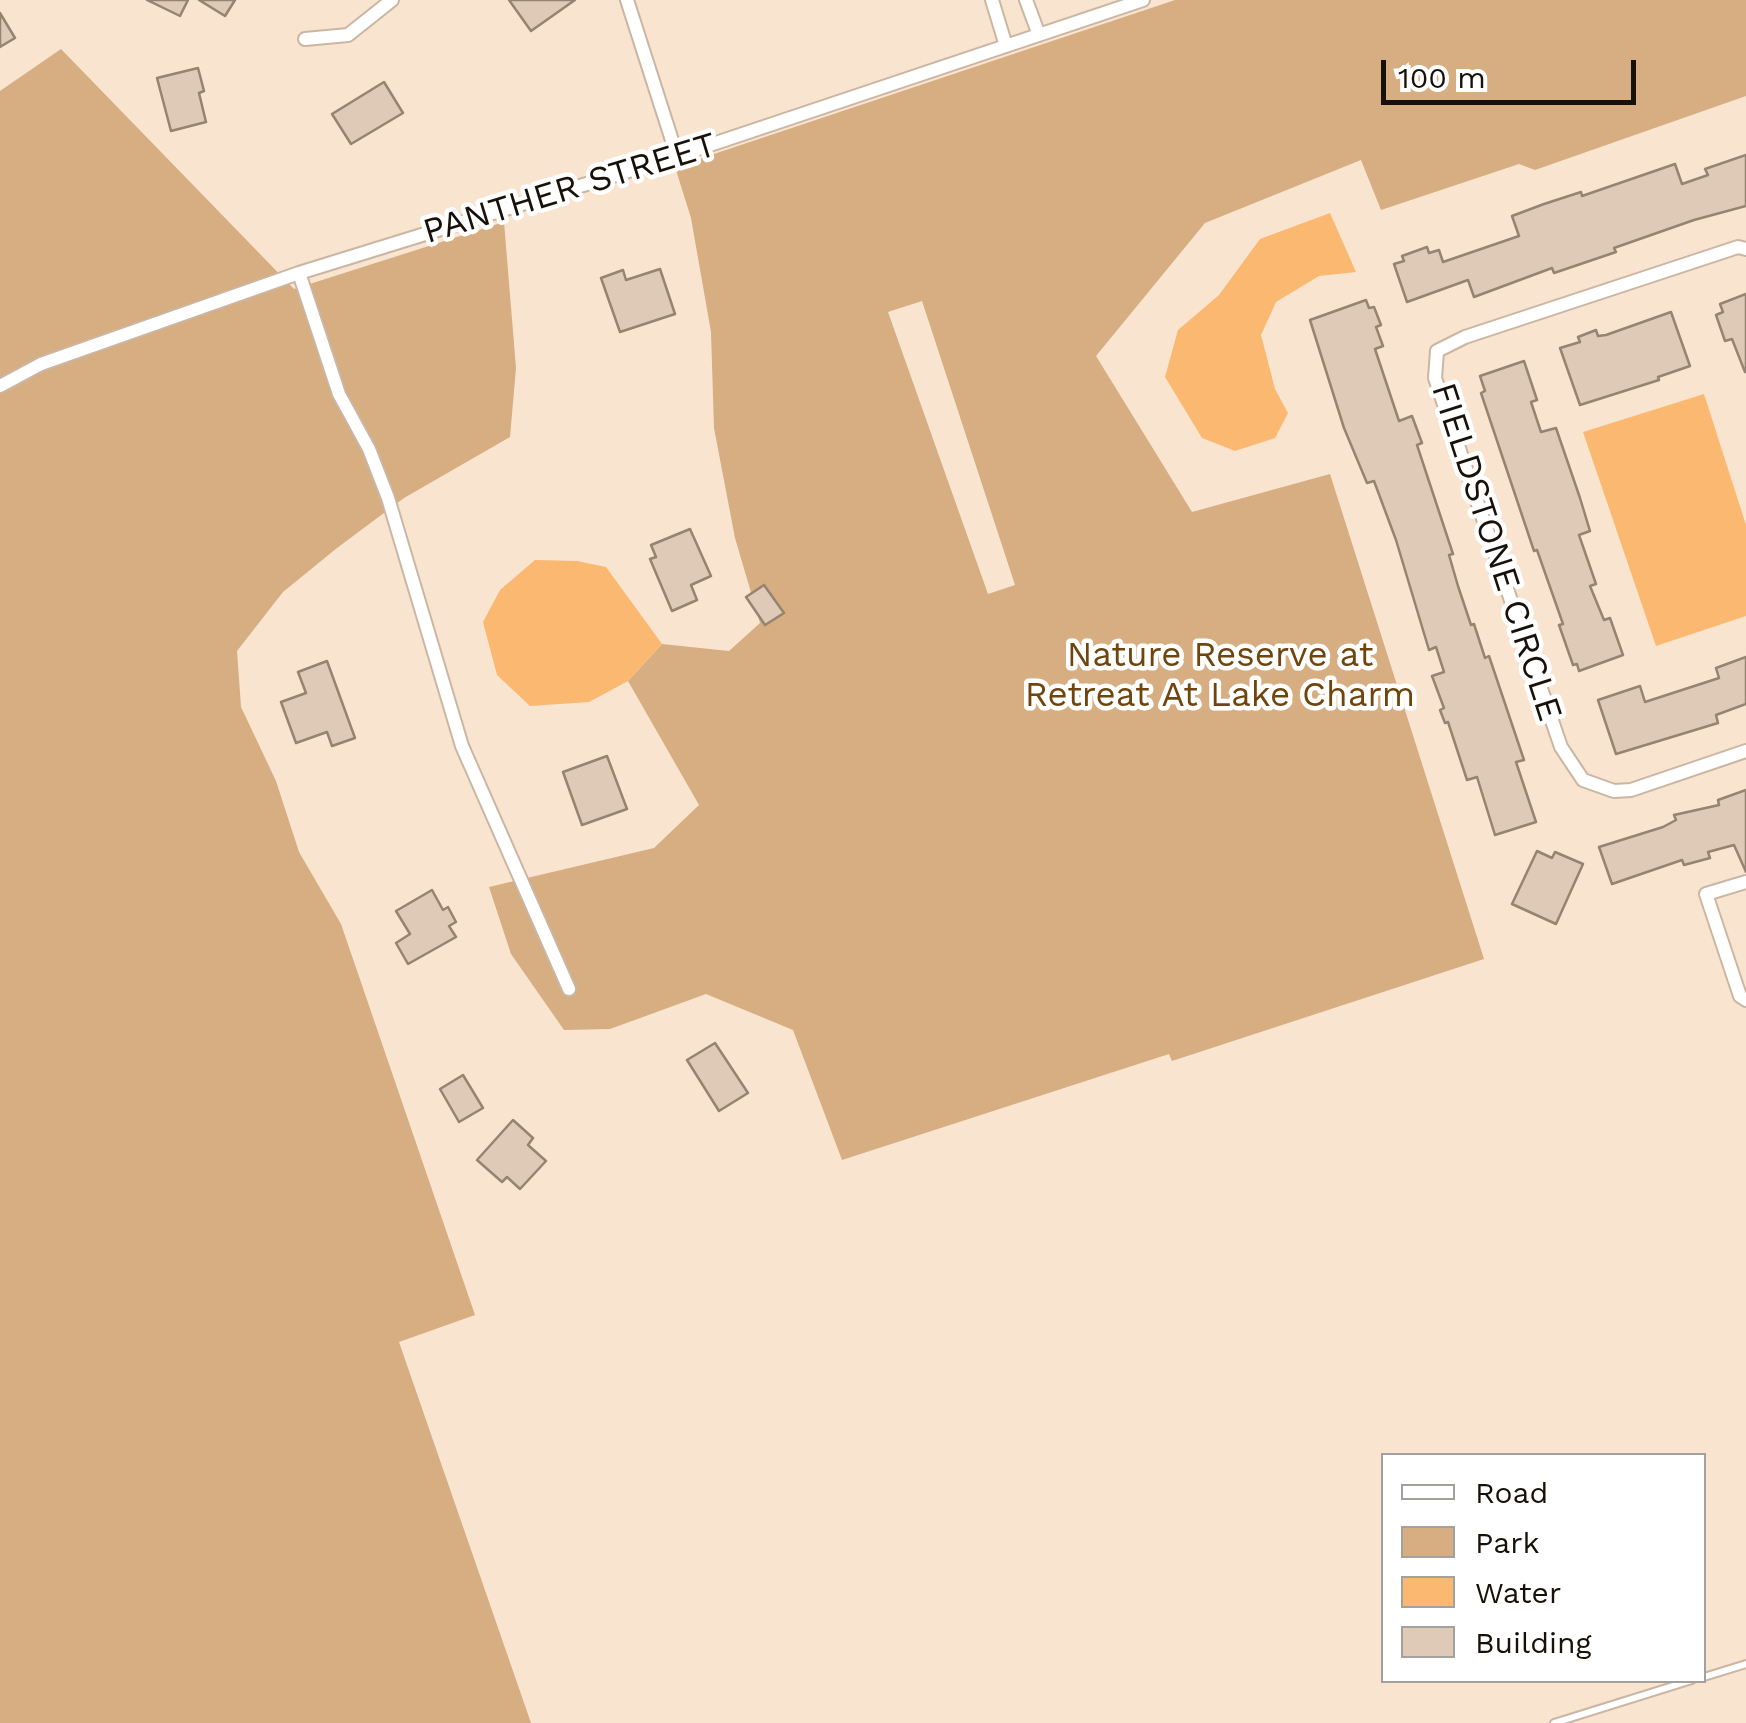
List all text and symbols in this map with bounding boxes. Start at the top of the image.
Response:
scale bar [1386,40,1641,102]
text: 100 m [1398,60,1486,95]
street label: PANTHER STREET [418,124,722,254]
street label: FIELDSTONE CIRCLE [1422,378,1570,726]
park label: Nature Reserve at Retreat At Lake Charm [1025,635,1415,717]
legend [1381,1453,1706,1683]
text: Road [1475,1475,1548,1510]
text: Park [1475,1525,1540,1560]
text: Water [1475,1575,1561,1610]
text: Building [1475,1625,1592,1660]

